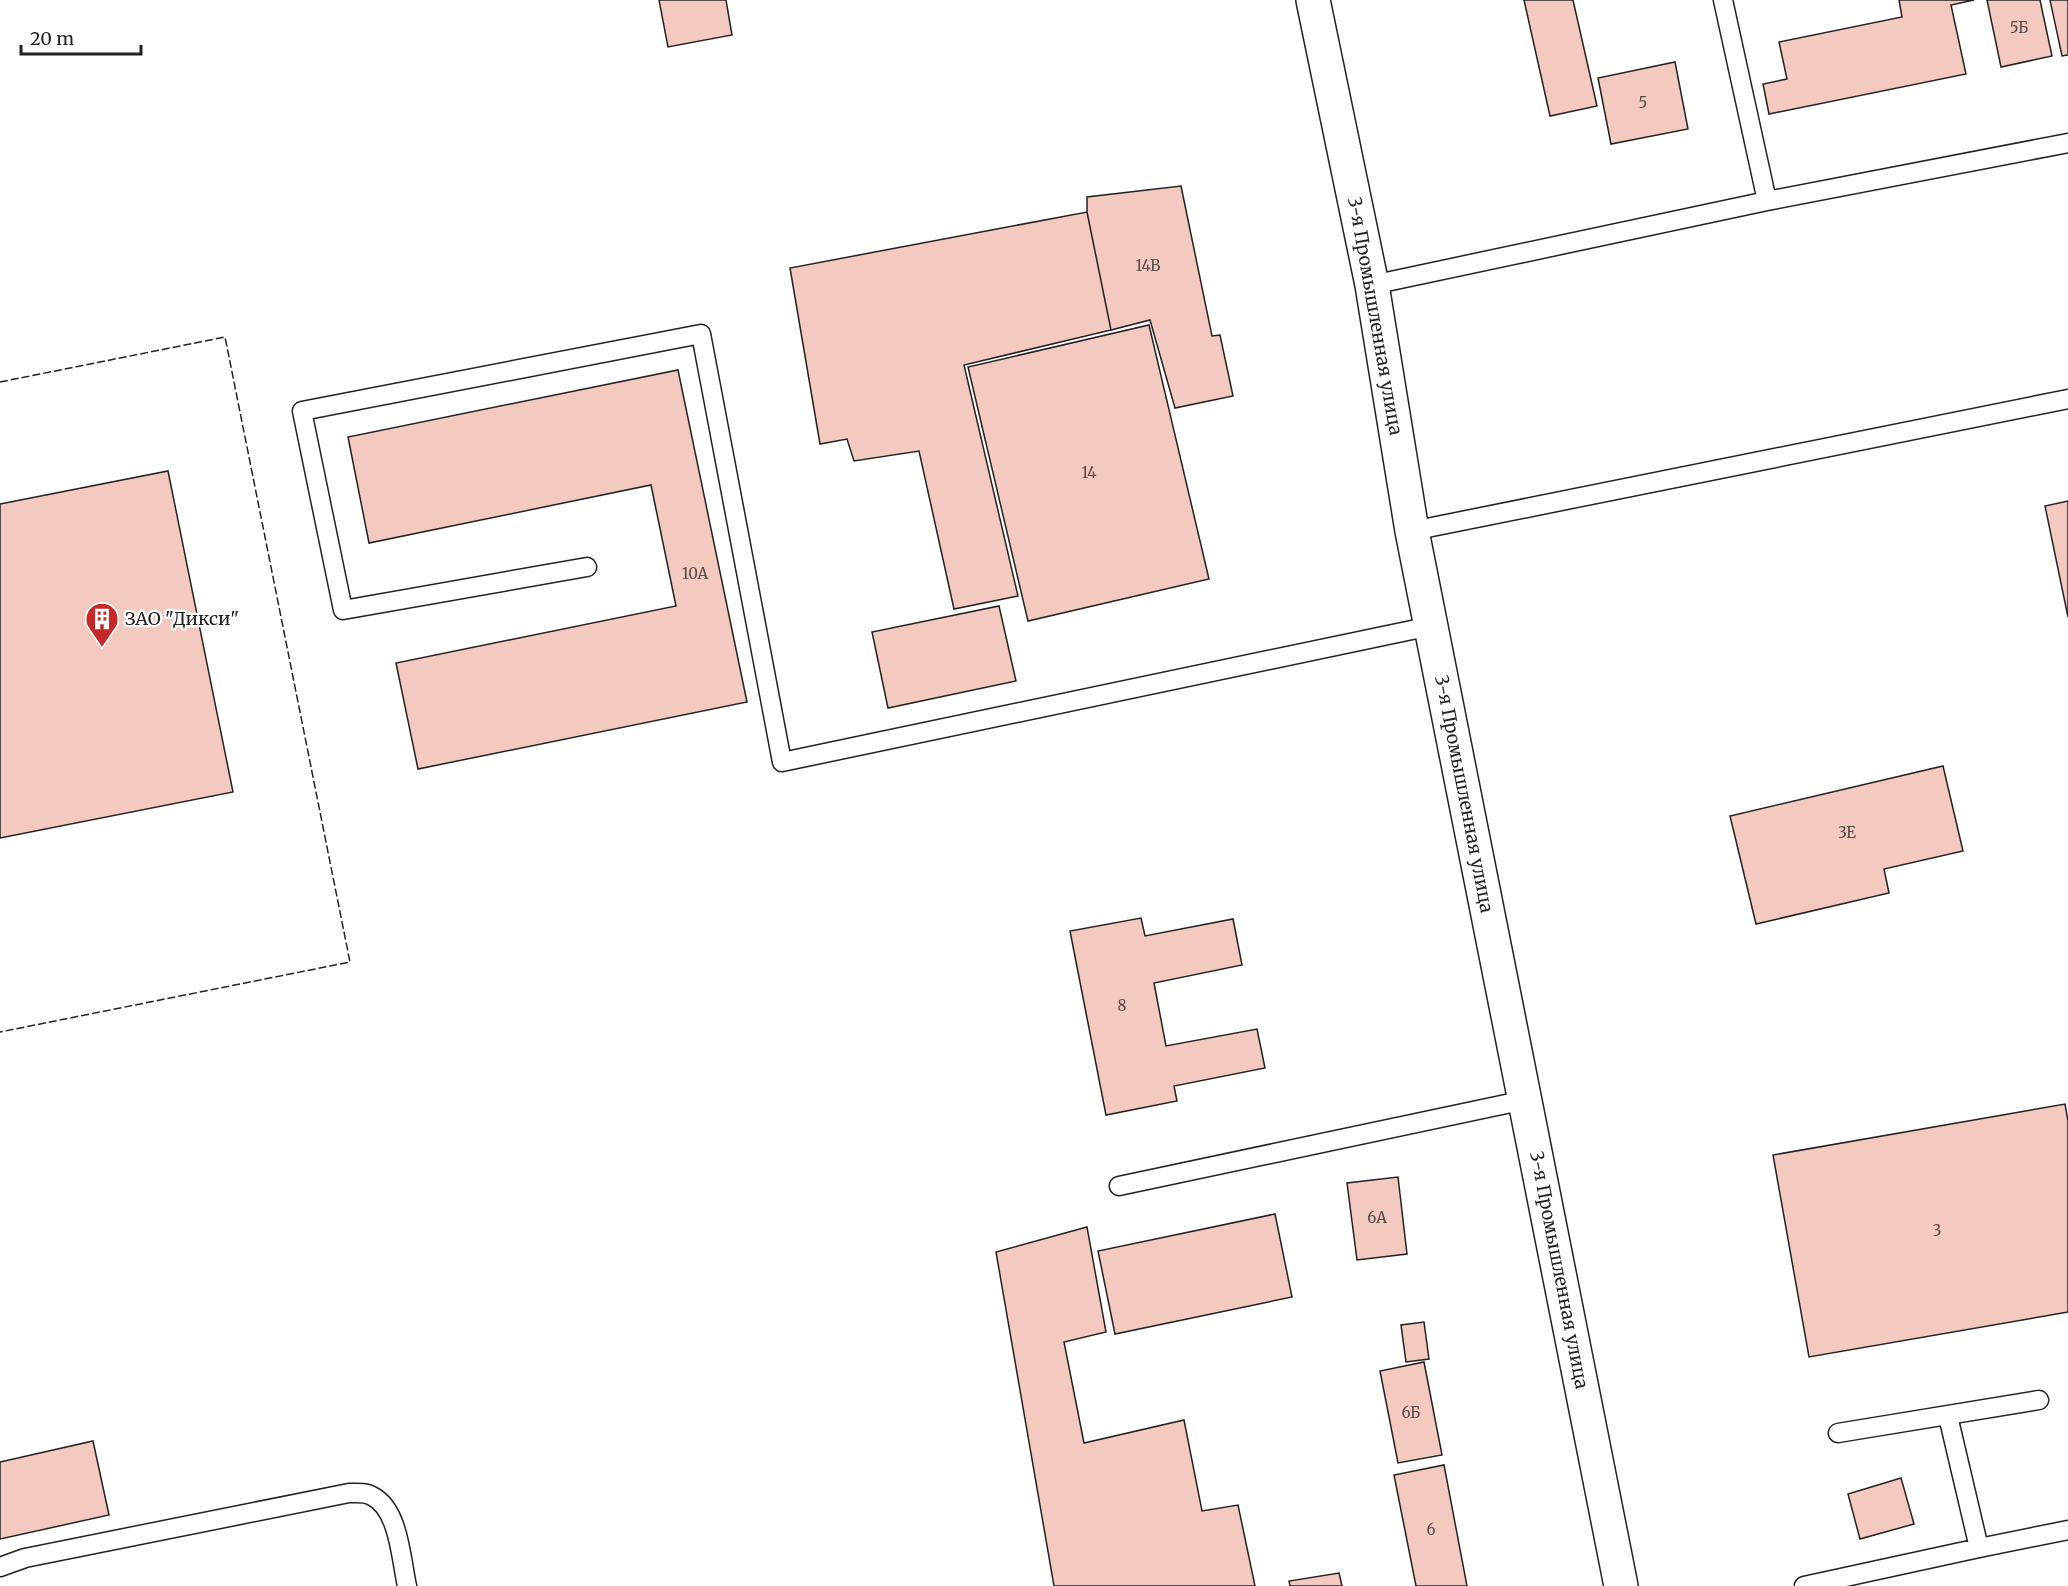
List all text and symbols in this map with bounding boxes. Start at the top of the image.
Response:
scale bar [21,18,141,56]
house number: 5Б [2010,18,2028,37]
text: 20 m [30,27,74,50]
house number: 5 [1639,93,1647,112]
street label: 3-я Промышленная улица [1343,195,1408,437]
house number: 14В [1136,256,1160,275]
house number: 14 [1081,463,1097,482]
house number: 10А [682,564,708,583]
building icon: ЗАО "Дикси" [84,601,120,648]
place label: ЗАО "Дикси" [125,607,239,630]
street label: 3-я Промышленная улица [1430,673,1499,915]
house number: 3Е [1838,823,1856,842]
house number: 8 [1118,996,1127,1015]
street label: 3-я Промышленная улица [1525,1149,1594,1391]
house number: 6А [1367,1208,1387,1227]
house number: 3 [1933,1221,1941,1240]
house number: 6Б [1402,1403,1420,1422]
house number: 6 [1426,1520,1436,1539]

